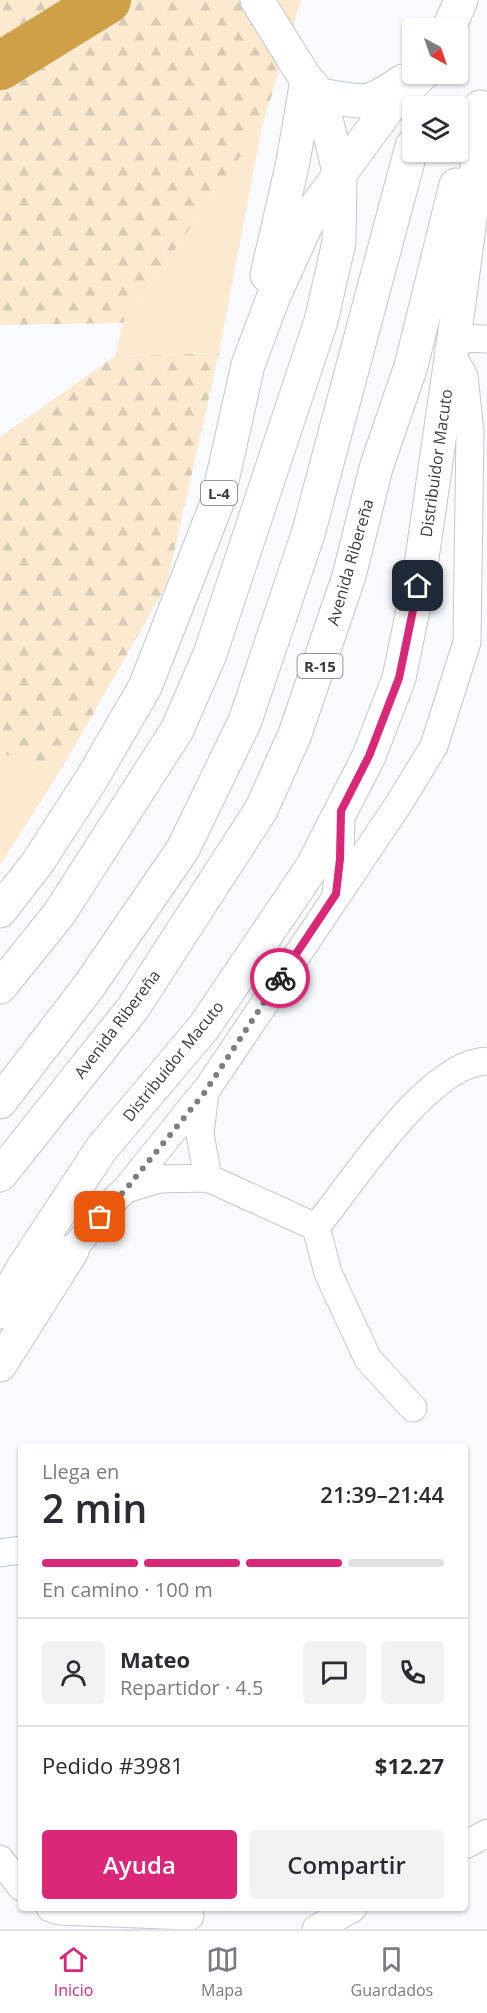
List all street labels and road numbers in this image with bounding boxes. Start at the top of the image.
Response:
street label: Distribuidor Macuto [415,388,457,538]
road number: L-4 [201,481,237,505]
street label: Avenida Ribereña [321,496,379,628]
road number: R-15 [298,654,342,678]
street label: Avenida Ribereña [69,965,165,1083]
street label: Distribuidor Macuto [117,996,229,1126]

